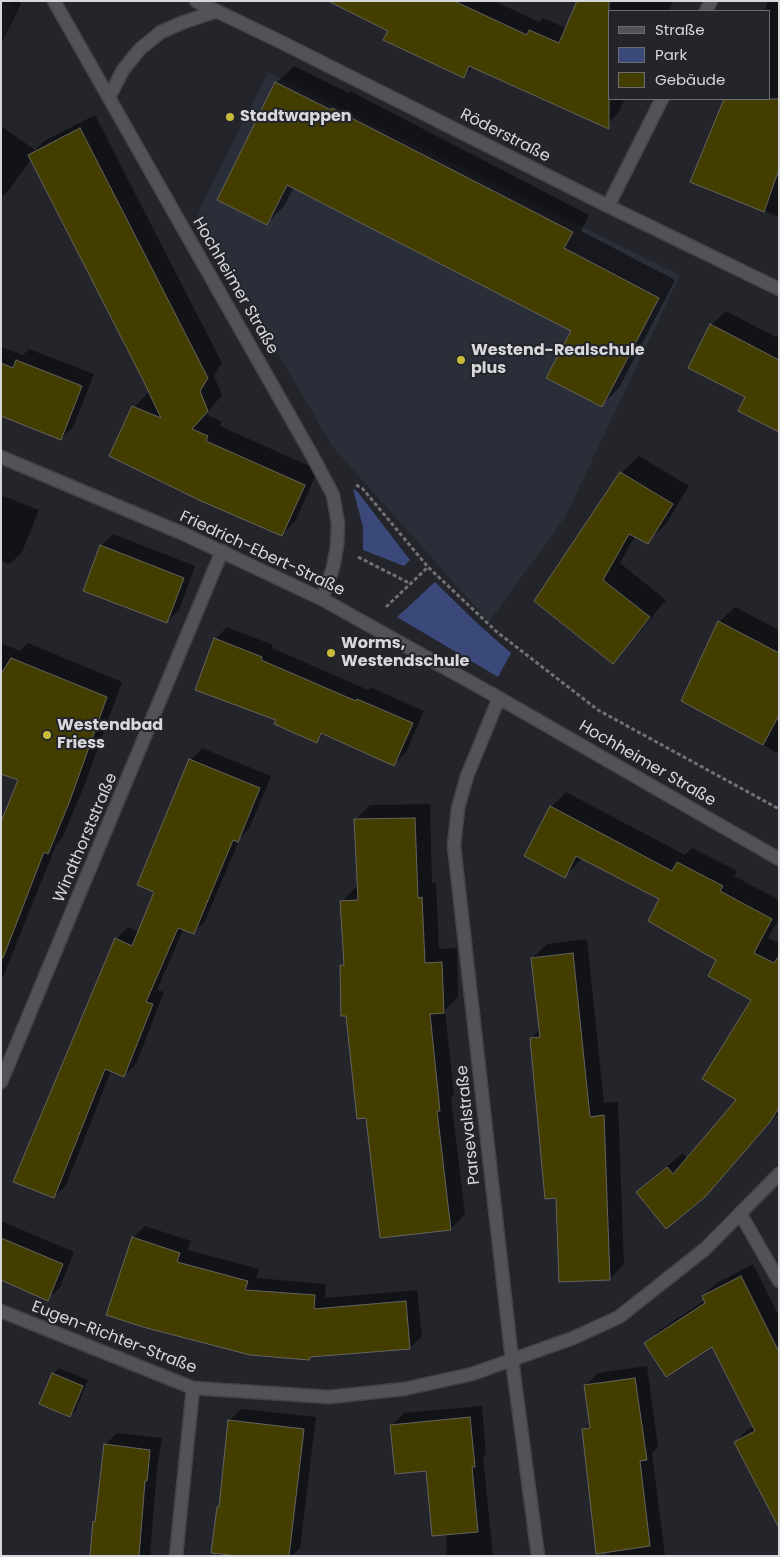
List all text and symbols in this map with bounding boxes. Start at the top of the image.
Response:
legend [608,10,770,100]
text: Straße [655,19,705,40]
text: Park [655,44,687,65]
text: Gebäude [655,69,725,90]
street label: Röderstraße [457,105,553,167]
place label: Stadtwappen [240,107,352,127]
marker: Stadtwappen [224,111,236,123]
street label: Hochheimer Straße [188,214,282,358]
place label: Westend-Realschule plus [471,341,645,379]
marker: Westend-Realschule plus [455,354,467,366]
street label: Friedrich-Ebert-Straße [176,507,348,601]
place label: Worms, Westendschule [341,634,469,672]
marker: Worms, Westendschule [325,647,337,659]
place label: Westendbad Friess [57,716,163,754]
street label: Hochheimer Straße [575,717,719,811]
marker: Westendbad Friess [41,729,53,741]
street label: Windthorststraße [50,770,122,906]
street label: Parsevalstraße [453,1064,485,1186]
street label: Eugen-Richter-Straße [29,1298,199,1378]

